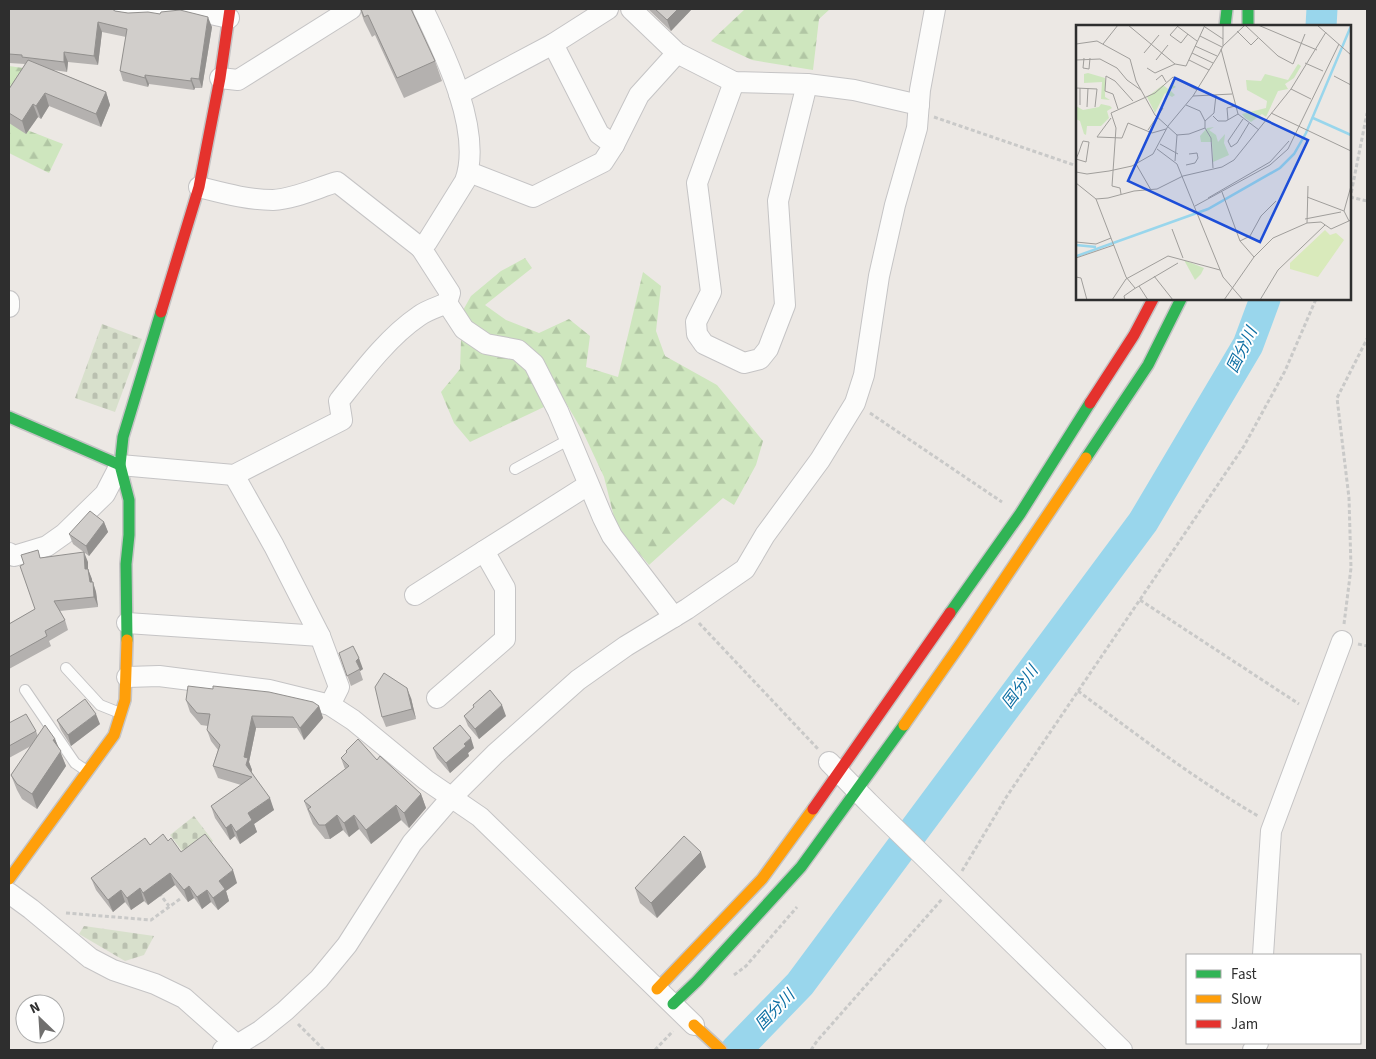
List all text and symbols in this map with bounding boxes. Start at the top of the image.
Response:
inset map [1076,25,1351,300]
water label: 国分川 [1222,322,1263,376]
water label: 国分川 [997,660,1044,713]
legend [1186,954,1361,1044]
text: Fast [1231,964,1257,985]
water label: 国分川 [750,984,801,1035]
text: Slow [1231,989,1262,1010]
north arrow [15,994,65,1044]
text: N [26,997,43,1019]
text: Jam [1231,1014,1258,1035]

